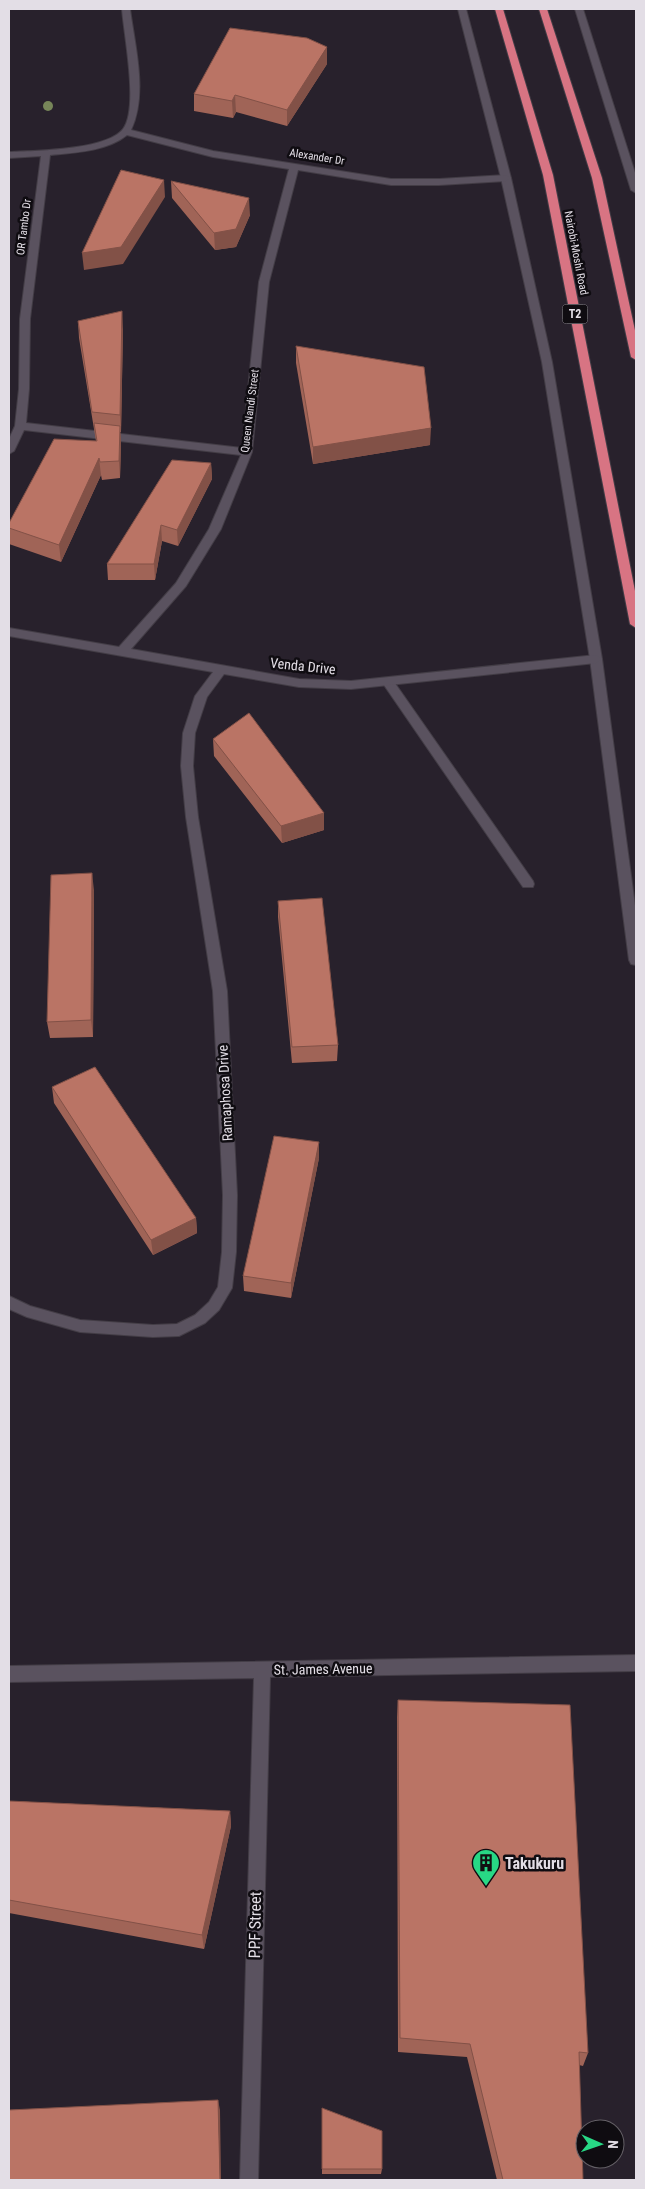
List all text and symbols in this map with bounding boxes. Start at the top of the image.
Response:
street label: Alexander Dr [289,146,346,168]
street label: OR Tambo Dr [14,198,34,256]
street label: Nairobi-Moshi Road [561,210,591,296]
road number: T2 [562,304,588,324]
street label: Queen Nandi Street [238,369,262,453]
street label: Venda Drive [269,655,337,677]
street label: Ramaphosa Drive [214,1044,236,1142]
street label: St. James Avenue [273,1660,373,1678]
building icon: Takukuru [471,1848,501,1887]
place label: Takukuru [505,1854,564,1873]
street label: PPF Street [245,1891,265,1958]
north arrow [575,2119,625,2169]
text: N [605,2140,621,2149]

